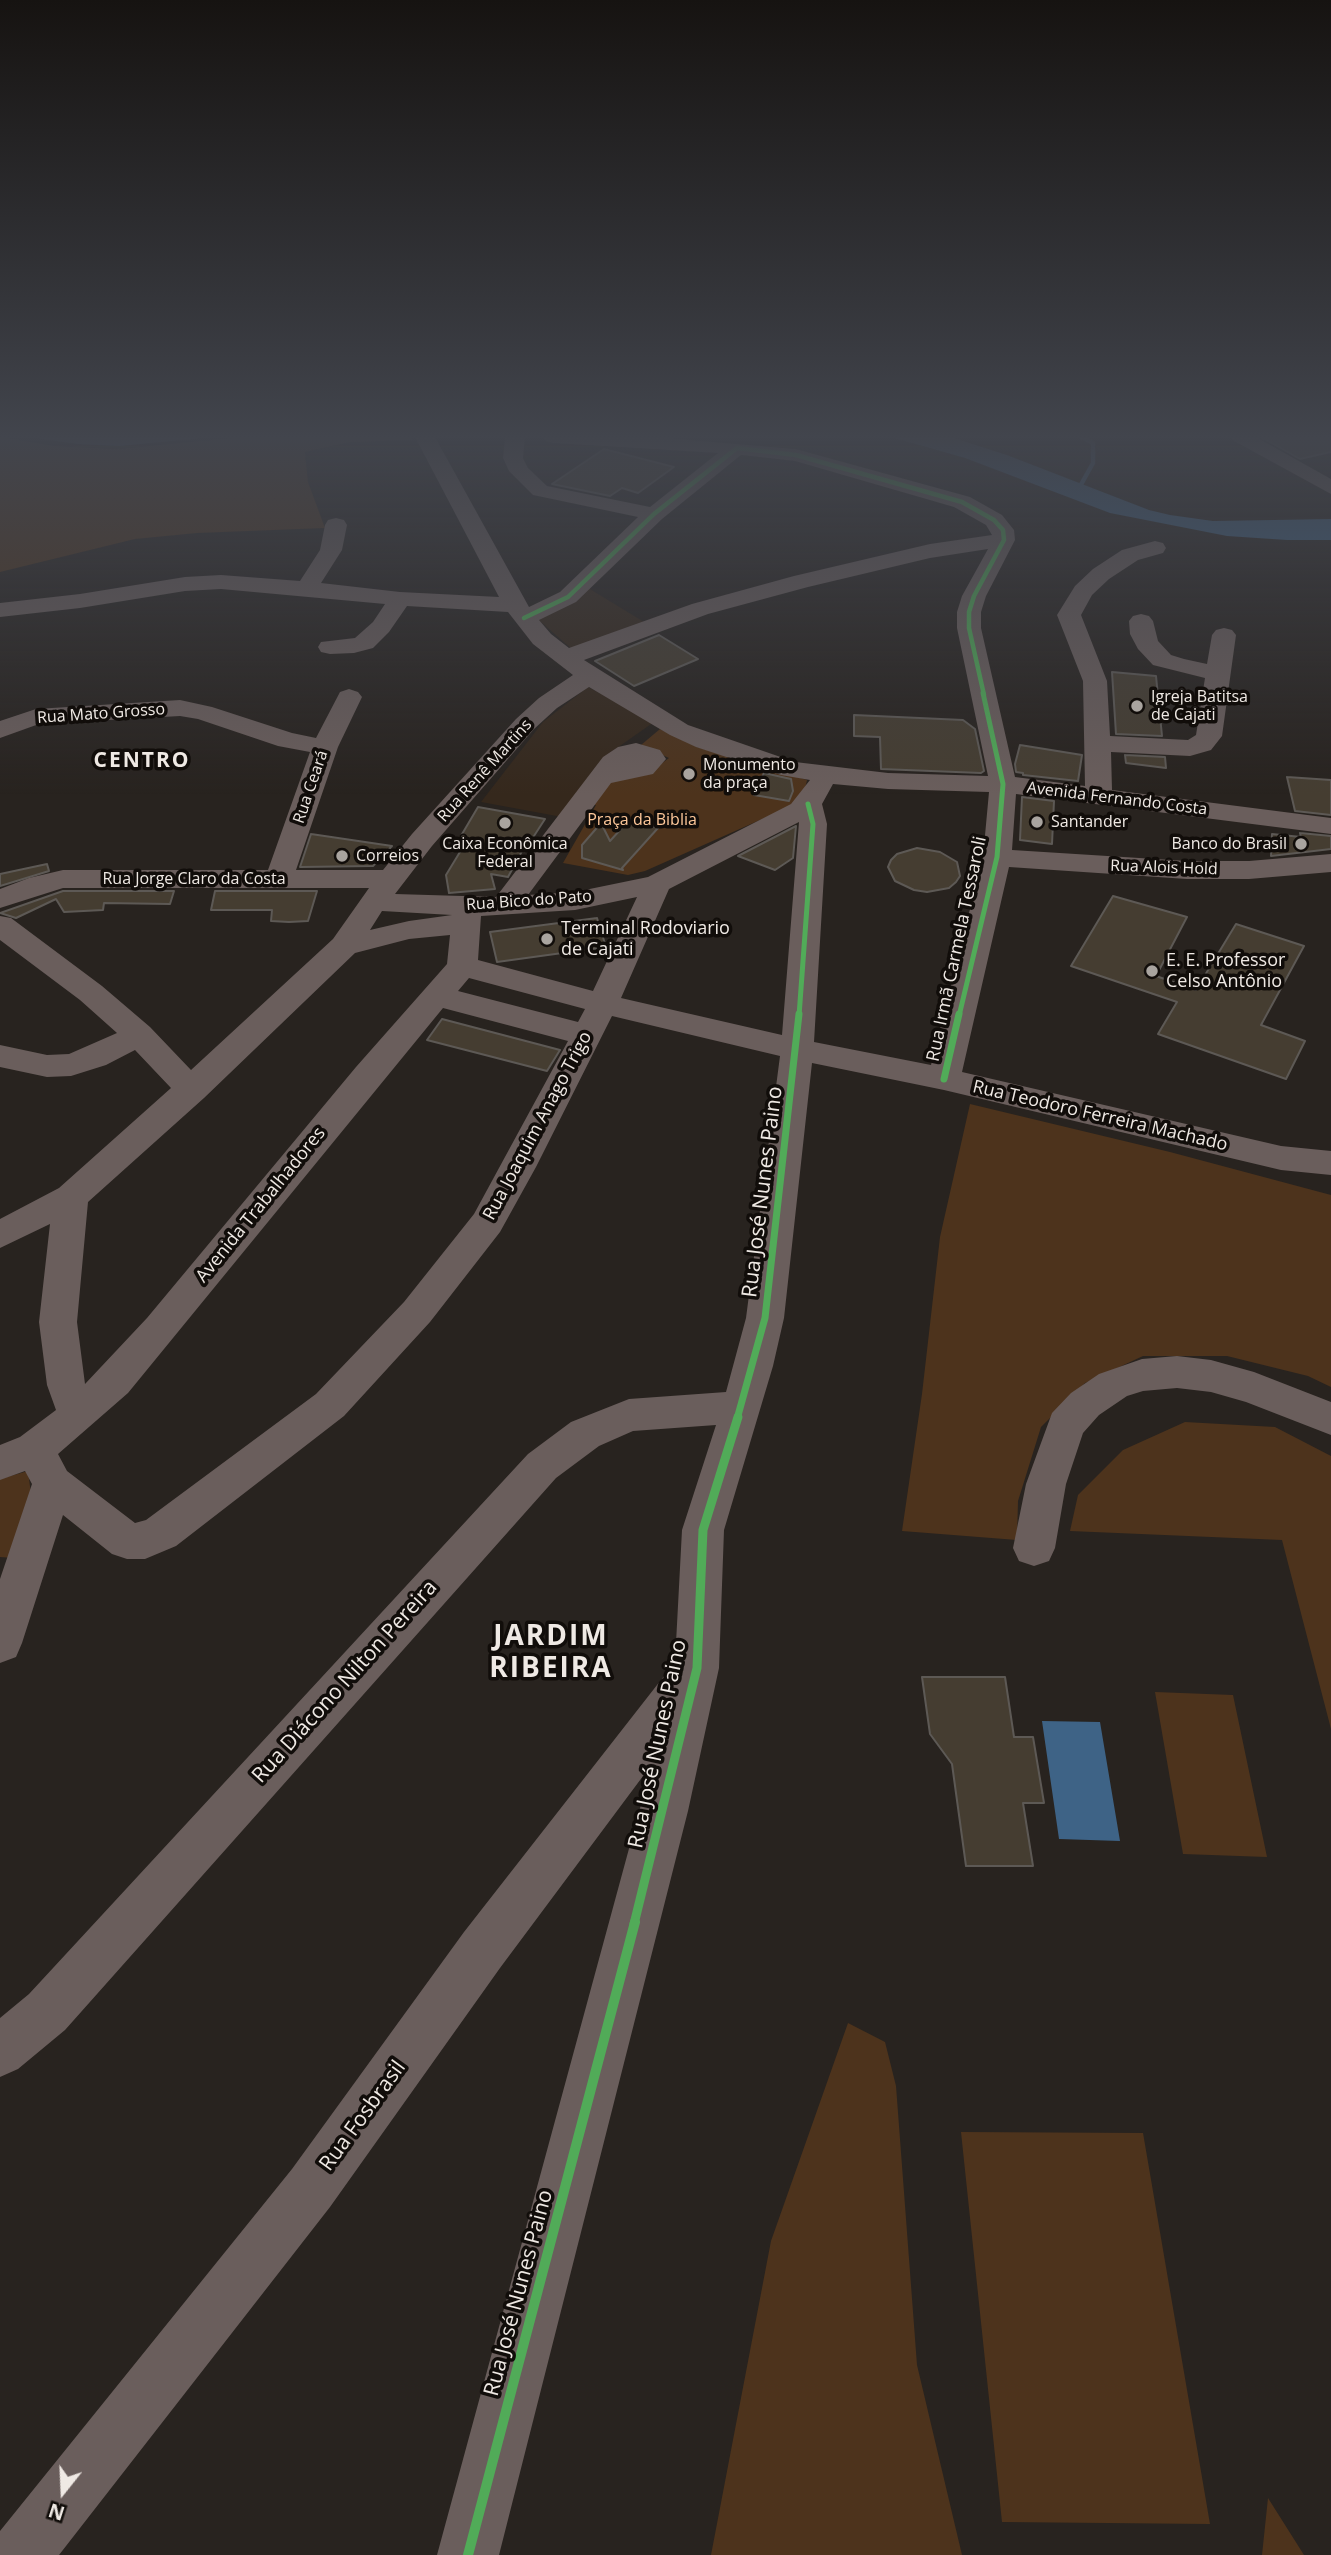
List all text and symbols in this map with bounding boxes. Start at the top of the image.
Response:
place label: Igreja Batitsa de Cajati [1151,687,1248,725]
marker: Igreja Batitsa de Cajati [1129,698,1145,714]
street label: Rua Mato Grosso [36,700,166,728]
street label: Rua Renê Martins [434,716,536,826]
district label: CENTRO [94,748,190,774]
street label: Rua Ceará [290,748,332,826]
place label: Monumento da praça [703,755,796,793]
marker: Monumento da praça [681,766,697,782]
street label: Avenida Fernando Costa [1026,778,1208,820]
park label: Praça da Biblia [587,810,697,830]
place label: Santander [1051,812,1128,832]
marker: Santander [1029,814,1045,830]
marker: Caixa Econômica Federal [497,815,513,831]
place label: Caixa Econômica Federal [442,834,568,872]
street label: Rua Irmã Carmela Tessaroli [923,834,991,1064]
place label: Banco do Brasil [1171,834,1287,854]
marker: Banco do Brasil [1293,836,1309,852]
place label: Correios [356,846,419,866]
marker: Correios [334,848,350,864]
street label: Rua Alois Hold [1110,857,1218,879]
street label: Rua Jorge Claro da Costa [102,869,286,889]
street label: Rua Bico do Pato [465,887,593,915]
place label: Terminal Rodoviario de Cajati [561,918,730,960]
marker: Terminal Rodoviario de Cajati [539,931,555,947]
place label: E. E. Professor Celso Antônio [1166,950,1285,992]
marker: E. E. Professor Celso Antônio [1144,963,1160,979]
street label: Rua Joaquim Anago Trigo [479,1028,597,1224]
street label: Rua Teodoro Ferreira Machado [970,1076,1230,1156]
street label: Rua José Nunes Paino [738,1085,788,1299]
street label: Avenida Trabalhadores [192,1123,330,1287]
street label: Rua Diácono Nilton Pereira [247,1575,443,1789]
district label: JARDIM RIBEIRA [490,1620,612,1686]
street label: Rua José Nunes Paino [624,1637,692,1851]
street label: Rua Fosbrasil [315,2056,411,2176]
street label: Rua José Nunes Paino [479,2187,559,2399]
north arrow [28,2457,98,2527]
text: N [45,2497,68,2527]

